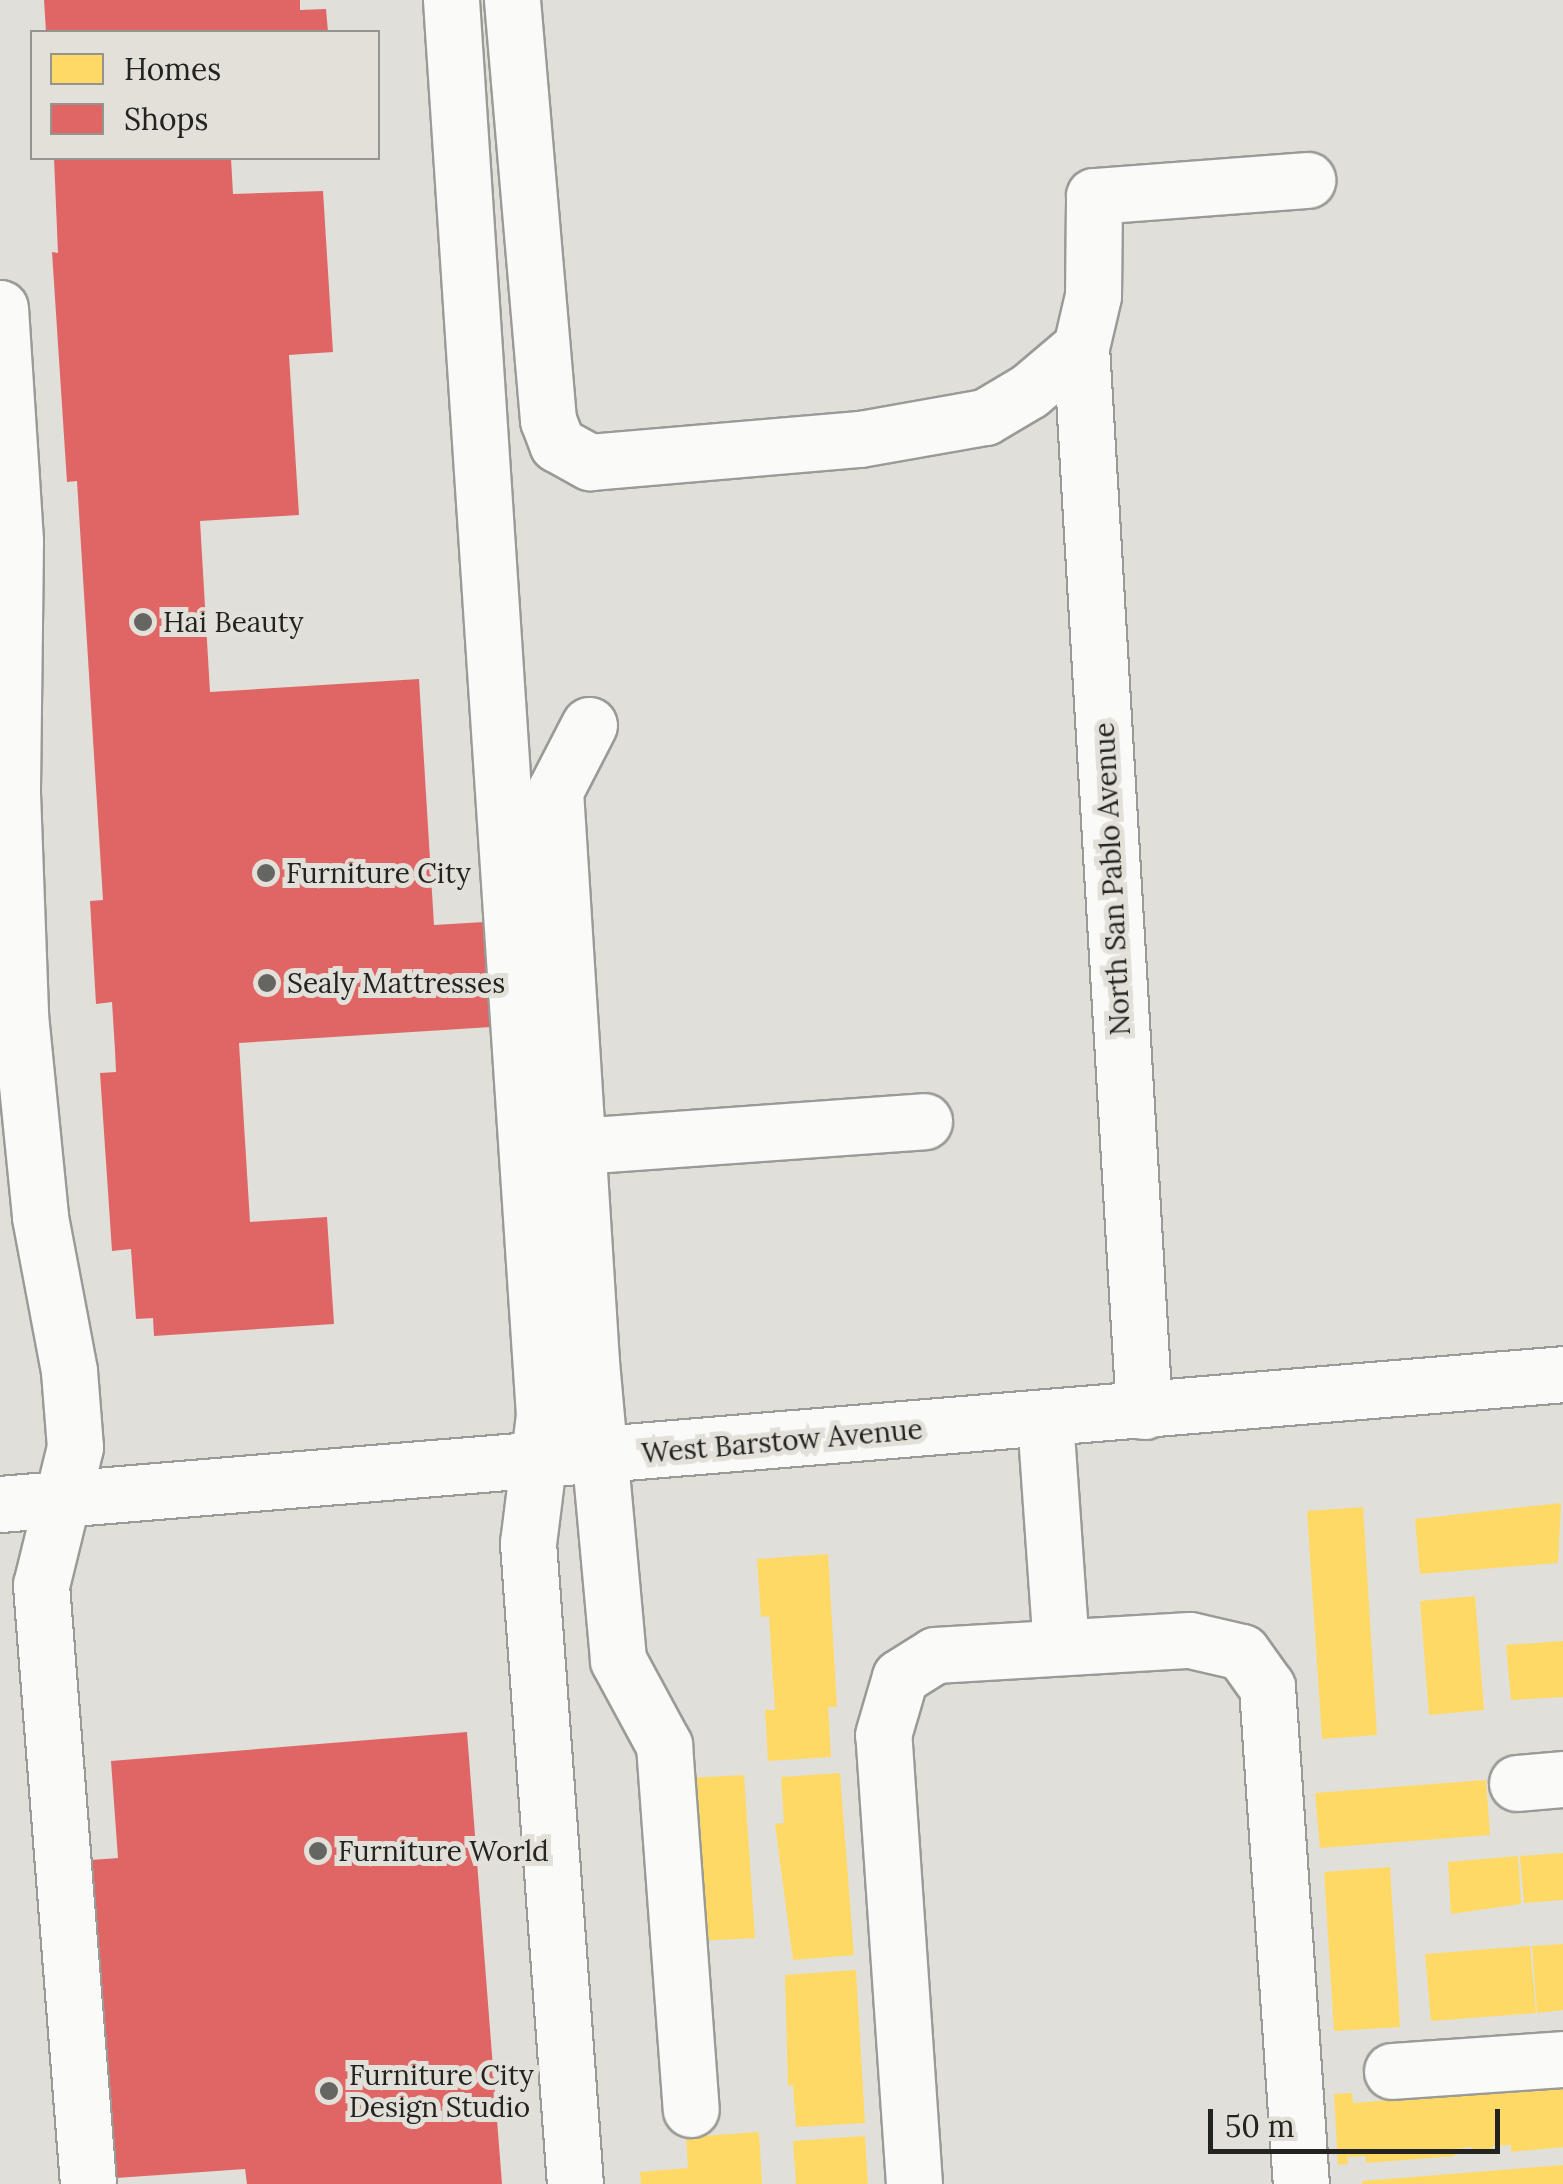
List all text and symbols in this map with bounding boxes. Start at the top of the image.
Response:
legend [30,30,380,160]
text: Homes [124,50,221,88]
text: Shops [124,100,208,138]
place label: Hai Beauty [163,605,304,639]
marker: Hai Beauty [132,611,154,633]
street label: North San Pablo Avenue [1087,722,1137,1036]
place label: Furniture City [286,856,471,890]
marker: Furniture City [255,862,277,884]
place label: Sealy Mattresses [287,966,505,1000]
marker: Sealy Mattresses [256,972,278,994]
street label: West Barstow Avenue [640,1412,924,1470]
place label: Furniture World [338,1834,549,1868]
marker: Furniture World [307,1840,329,1862]
place label: Furniture City Design Studio [349,2058,534,2124]
marker: Furniture City Design Studio [318,2080,340,2102]
scale bar [1213,2089,1506,2151]
text: 50 m [1225,2107,1295,2145]

